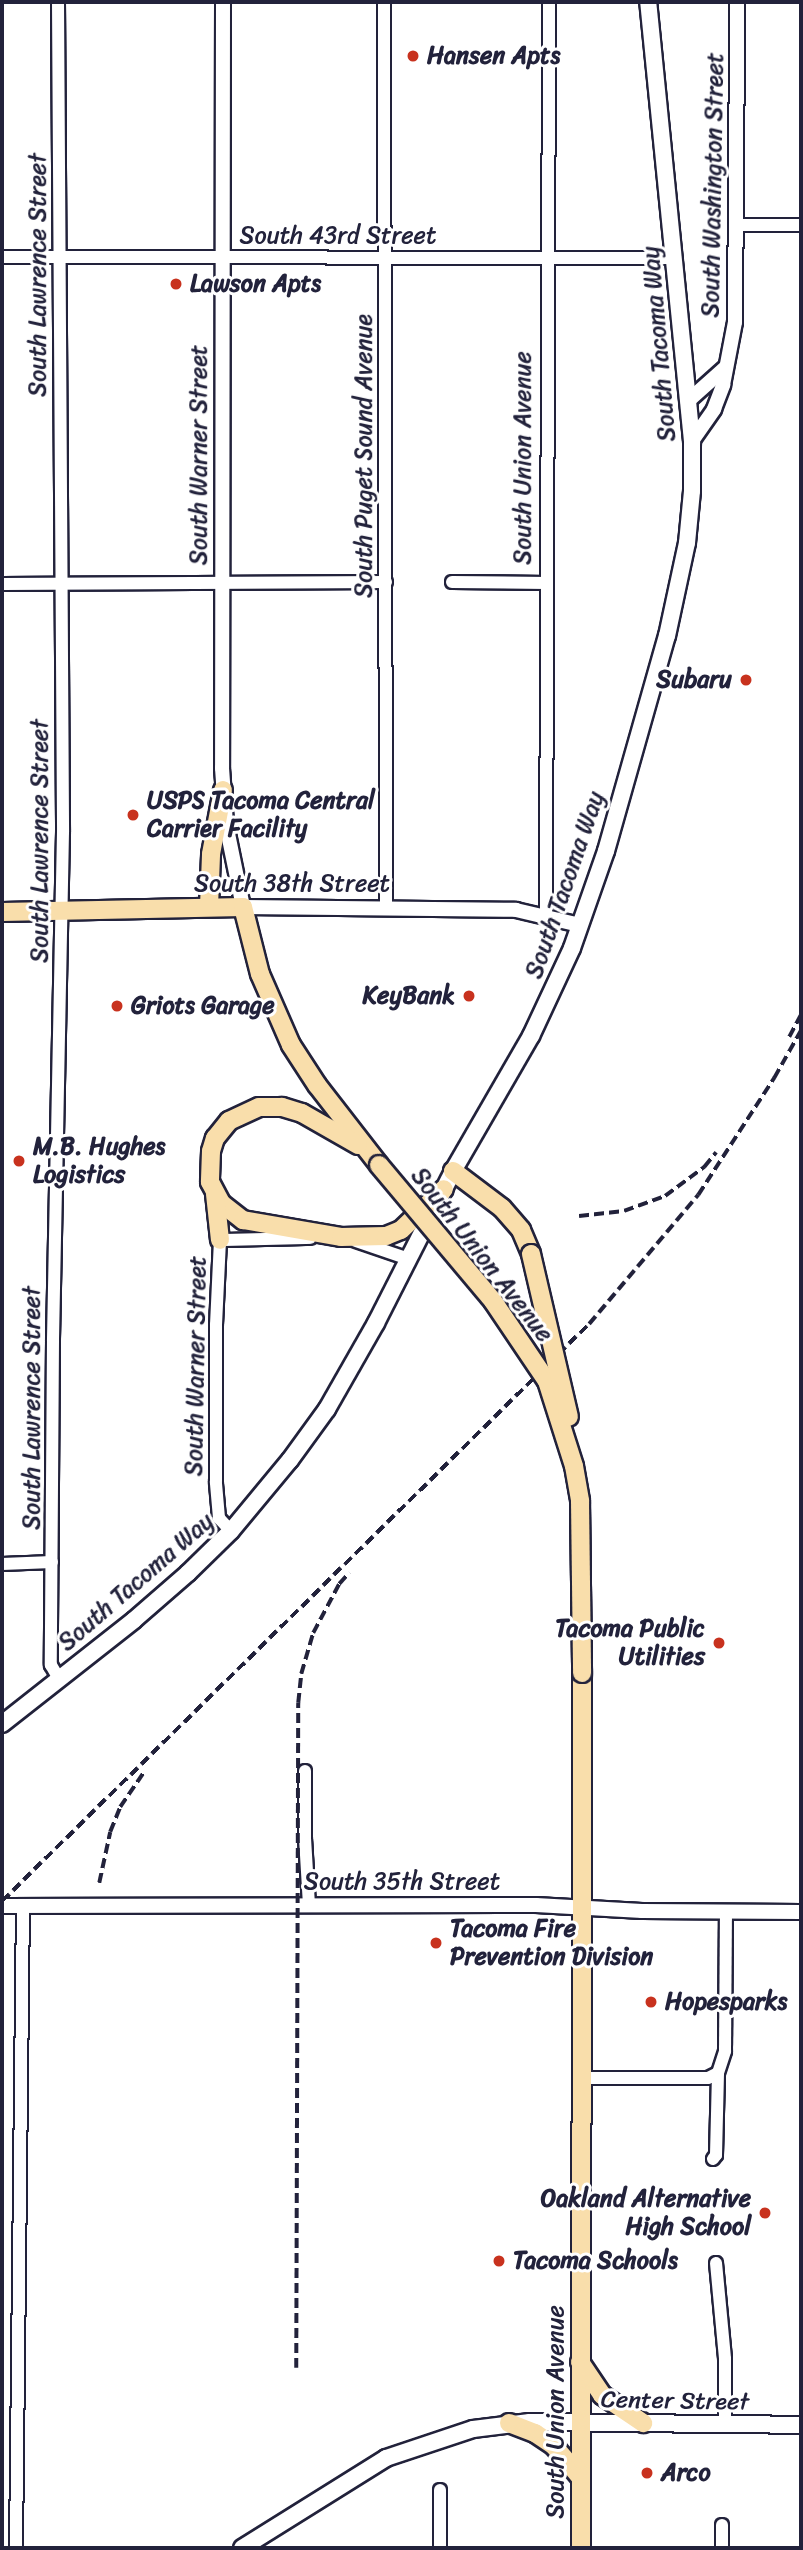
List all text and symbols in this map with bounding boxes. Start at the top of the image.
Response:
place label: Hansen Apts [427,42,560,70]
marker: Hansen Apts [405,48,421,64]
street label: South Washington Street [696,51,730,319]
street label: South Lawrence Street [24,153,52,397]
street label: South 43rd Street [240,222,436,250]
street label: South Tacoma Way [636,245,682,443]
place label: Lawson Apts [190,270,321,298]
marker: Lawson Apts [168,276,184,292]
street label: South Puget Sound Avenue [350,313,378,599]
street label: South Warner Street [185,345,213,565]
street label: South Union Avenue [509,352,537,564]
place label: Subaru [656,666,732,694]
marker: Subaru [738,672,754,688]
street label: South Lawrence Street [26,719,54,963]
place label: USPS Tacoma Central Carrier Facility [147,787,375,843]
street label: South Tacoma Way [519,787,611,983]
marker: USPS Tacoma Central Carrier Facility [125,807,141,823]
street label: South 38th Street [194,870,390,898]
place label: KeyBank [363,982,455,1010]
marker: KeyBank [461,988,477,1004]
place label: Griots Garage [131,992,274,1020]
marker: Griots Garage [109,998,125,1014]
place label: M.B. Hughes Logistics [33,1133,165,1189]
marker: M.B. Hughes Logistics [11,1153,27,1169]
street label: South Union Avenue [405,1162,559,1348]
street label: South Warner Street [180,1255,212,1477]
street label: South Lawrence Street [18,1286,46,1530]
street label: South Tacoma Way [52,1507,220,1657]
place label: Tacoma Public Utilities [555,1615,705,1671]
marker: Tacoma Public Utilities [711,1635,727,1651]
street label: South 35th Street [304,1868,500,1896]
place label: Tacoma Fire Prevention Division [450,1915,653,1971]
marker: Tacoma Fire Prevention Division [428,1935,444,1951]
place label: Hopesparks [665,1988,787,2016]
marker: Hopesparks [643,1994,659,2010]
place label: Oakland Alternative High School [539,2185,751,2241]
marker: Oakland Alternative High School [757,2205,773,2221]
place label: Tacoma Schools [513,2247,679,2275]
marker: Tacoma Schools [491,2253,507,2269]
street label: South Union Avenue [542,2306,570,2518]
street label: Center Street [600,2385,750,2417]
place label: Arco [661,2459,711,2487]
marker: Arco [639,2465,655,2481]

